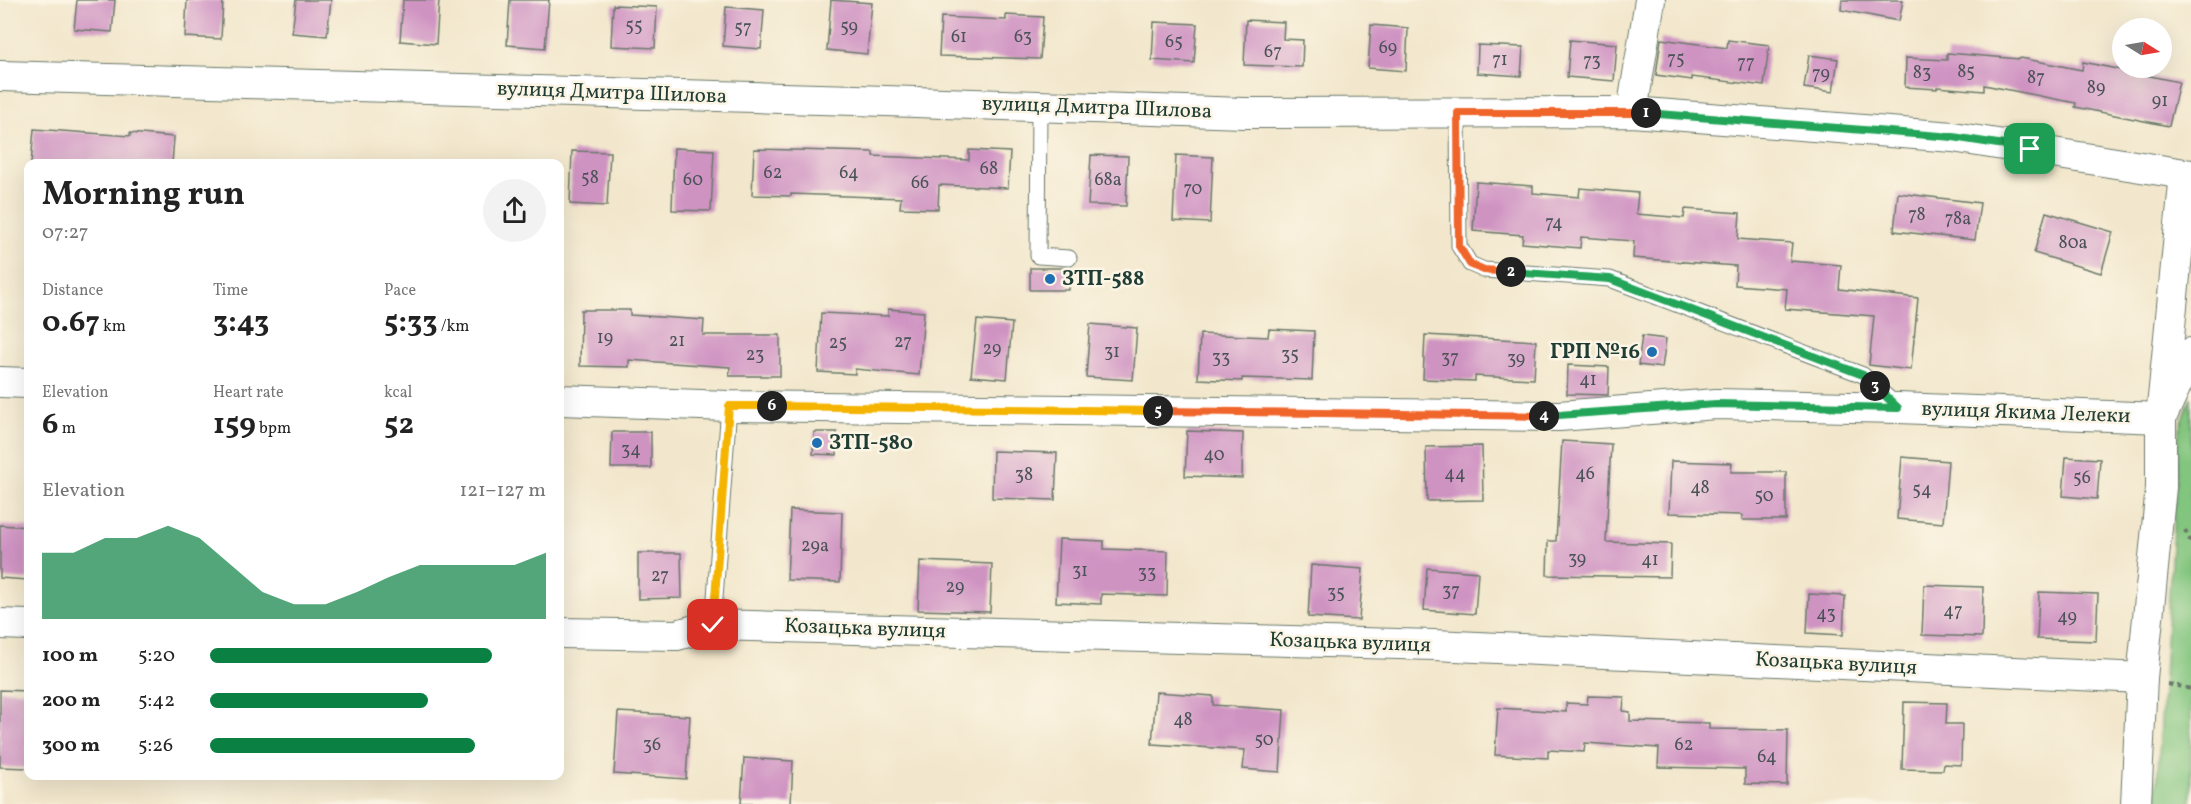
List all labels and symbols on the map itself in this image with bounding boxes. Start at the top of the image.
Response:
house number: 55 [625,14,643,39]
house number: 59 [840,15,858,40]
house number: 57 [734,16,752,41]
north arrow [2112,18,2172,78]
house number: 61 [951,25,967,50]
house number: 63 [1014,25,1032,50]
house number: 65 [1165,30,1183,55]
house number: 69 [1379,36,1397,61]
house number: 67 [1264,40,1282,65]
house number: 75 [1667,47,1685,72]
house number: 71 [1492,48,1508,73]
house number: 73 [1583,49,1601,74]
house number: 77 [1737,51,1755,76]
house number: 85 [1957,60,1975,85]
house number: 83 [1913,61,1931,86]
house number: 79 [1812,62,1830,87]
house number: 87 [2027,66,2045,91]
street label: вулиця Дмитра Шилова [496,74,728,112]
house number: 89 [2087,76,2105,101]
street label: вулиця Дмитра Шилова [981,89,1213,127]
house number: 91 [2152,89,2168,114]
pin: 1 [1631,98,1661,128]
pin [2004,123,2055,174]
house number: 68 [980,157,998,182]
house number: 62 [764,161,782,186]
house number: 64 [839,161,859,186]
house number: 58 [581,166,599,191]
house number: 60 [683,168,703,193]
house number: 68а [1094,168,1122,193]
house number: 66 [911,171,929,196]
house number: 70 [1184,177,1203,202]
house number: 78 [1908,203,1926,228]
house number: 78а [1945,207,1971,232]
house number: 74 [1545,211,1563,236]
house number: 80а [2059,231,2087,256]
pin: 2 [1496,257,1526,287]
place label: ЗТП-588 [1062,265,1144,294]
marker: ЗТП-588 [1043,272,1057,286]
house number: 19 [597,326,613,351]
house number: 21 [669,329,685,354]
house number: 27 [894,330,912,355]
house number: 25 [829,331,847,356]
house number: 29 [983,337,1001,362]
place label: ГРП №16 [1550,338,1640,367]
house number: 31 [1104,340,1120,365]
house number: 23 [746,343,764,368]
house number: 35 [1281,343,1299,368]
marker: ГРП №16 [1645,345,1659,359]
house number: 33 [1212,346,1230,371]
house number: 37 [1441,346,1459,371]
house number: 39 [1507,347,1525,372]
house number: 41 [1579,368,1597,393]
pin: 3 [1860,371,1890,401]
pin: 6 [757,391,787,421]
street label: вулиця Якима Лелеки [1921,395,2131,431]
pin: 5 [1143,396,1173,426]
pin: 4 [1529,401,1559,431]
place label: ЗТП-580 [829,429,913,458]
marker: ЗТП-580 [810,436,824,450]
house number: 34 [621,438,641,463]
house number: 40 [1203,443,1225,468]
house number: 44 [1444,462,1466,487]
house number: 46 [1575,462,1595,487]
house number: 38 [1015,463,1033,488]
house number: 56 [2073,466,2091,491]
house number: 48 [1690,476,1710,501]
house number: 54 [1912,478,1932,503]
house number: 50 [1754,484,1774,509]
house number: 29а [801,534,829,559]
house number: 39 [1568,547,1586,572]
house number: 41 [1641,548,1659,573]
house number: 31 [1072,559,1088,584]
house number: 33 [1138,561,1156,586]
house number: 27 [651,564,669,589]
house number: 29 [946,575,964,600]
house number: 37 [1442,579,1460,604]
house number: 35 [1327,581,1345,606]
pin [687,599,738,650]
house number: 47 [1943,599,1963,624]
house number: 43 [1816,602,1836,627]
house number: 49 [2057,605,2077,630]
street label: Козацька вулиця [784,612,946,646]
street label: Козацька вулиця [1269,626,1431,660]
street label: Козацька вулиця [1754,645,1918,683]
house number: 48 [1173,708,1193,733]
house number: 50 [1254,728,1274,753]
house number: 36 [643,733,661,758]
house number: 62 [1675,733,1693,758]
house number: 64 [1757,745,1777,770]

